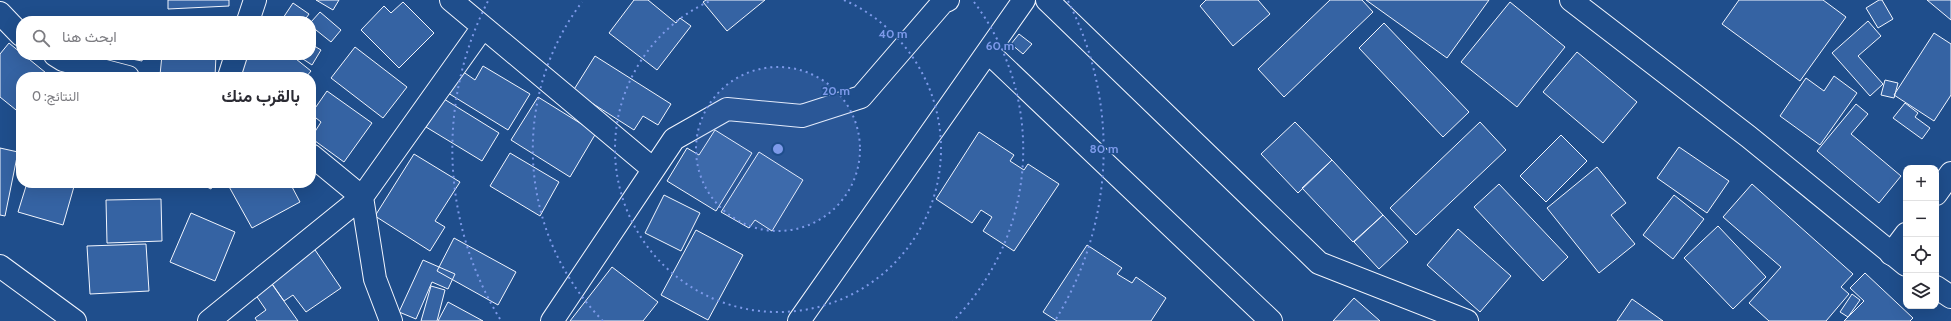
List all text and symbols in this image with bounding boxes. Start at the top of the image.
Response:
search box [16,16,316,60]
text: 40 m [878,26,908,41]
icon: search [30,27,52,49]
text: ابحث هنا [62,28,117,46]
text: 60 m [986,38,1014,53]
text: 20 m [822,83,850,98]
text: بالقرب منك [222,86,300,106]
text: النتائج: 0 [32,88,79,104]
text: 80 m [1090,141,1118,156]
centre of rings [771,142,785,156]
map controls [1903,165,1939,309]
button: + [1903,165,1939,201]
button: − [1903,201,1939,237]
button: locate [1903,237,1939,273]
button: layers [1903,273,1939,309]

